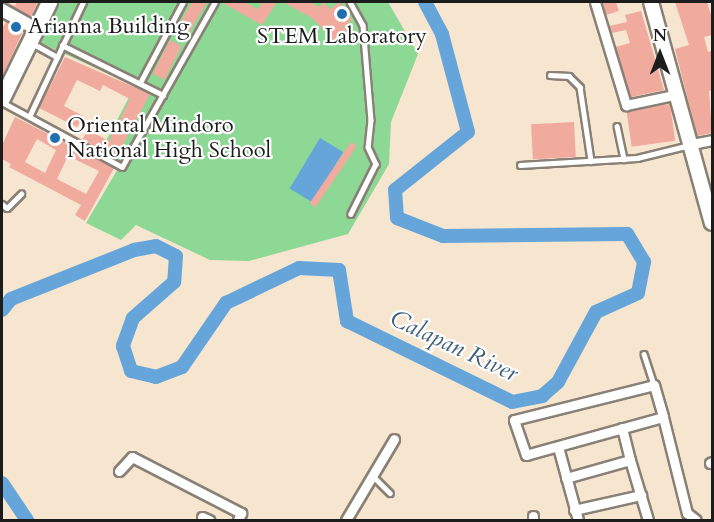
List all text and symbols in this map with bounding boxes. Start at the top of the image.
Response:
marker: STEM Laboratory [335,7,349,21]
place label: Arianna Building [28,14,189,40]
marker: Arianna Building [9,20,23,34]
place label: STEM Laboratory [257,24,427,50]
north arrow [630,24,690,84]
text: N [653,25,667,47]
place label: Oriental Mindoro National High School [67,112,271,164]
marker: Oriental Mindoro National High School [48,131,62,145]
water label: Calapan River [386,304,522,388]

